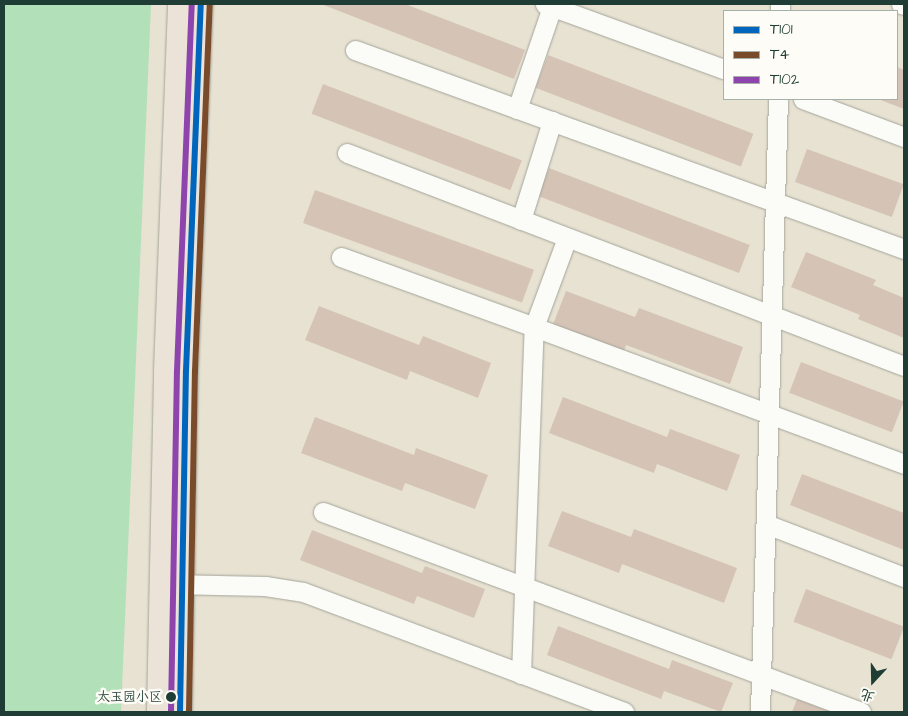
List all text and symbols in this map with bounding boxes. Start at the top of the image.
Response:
legend [723,10,898,100]
text: T101 [770,19,793,40]
text: T4 [770,44,790,65]
text: T102 [770,69,799,90]
north arrow [848,656,898,706]
text: 北 [858,683,878,707]
place label: 太玉园小区 [97,689,162,705]
marker: 太玉园小区 [166,692,176,702]

